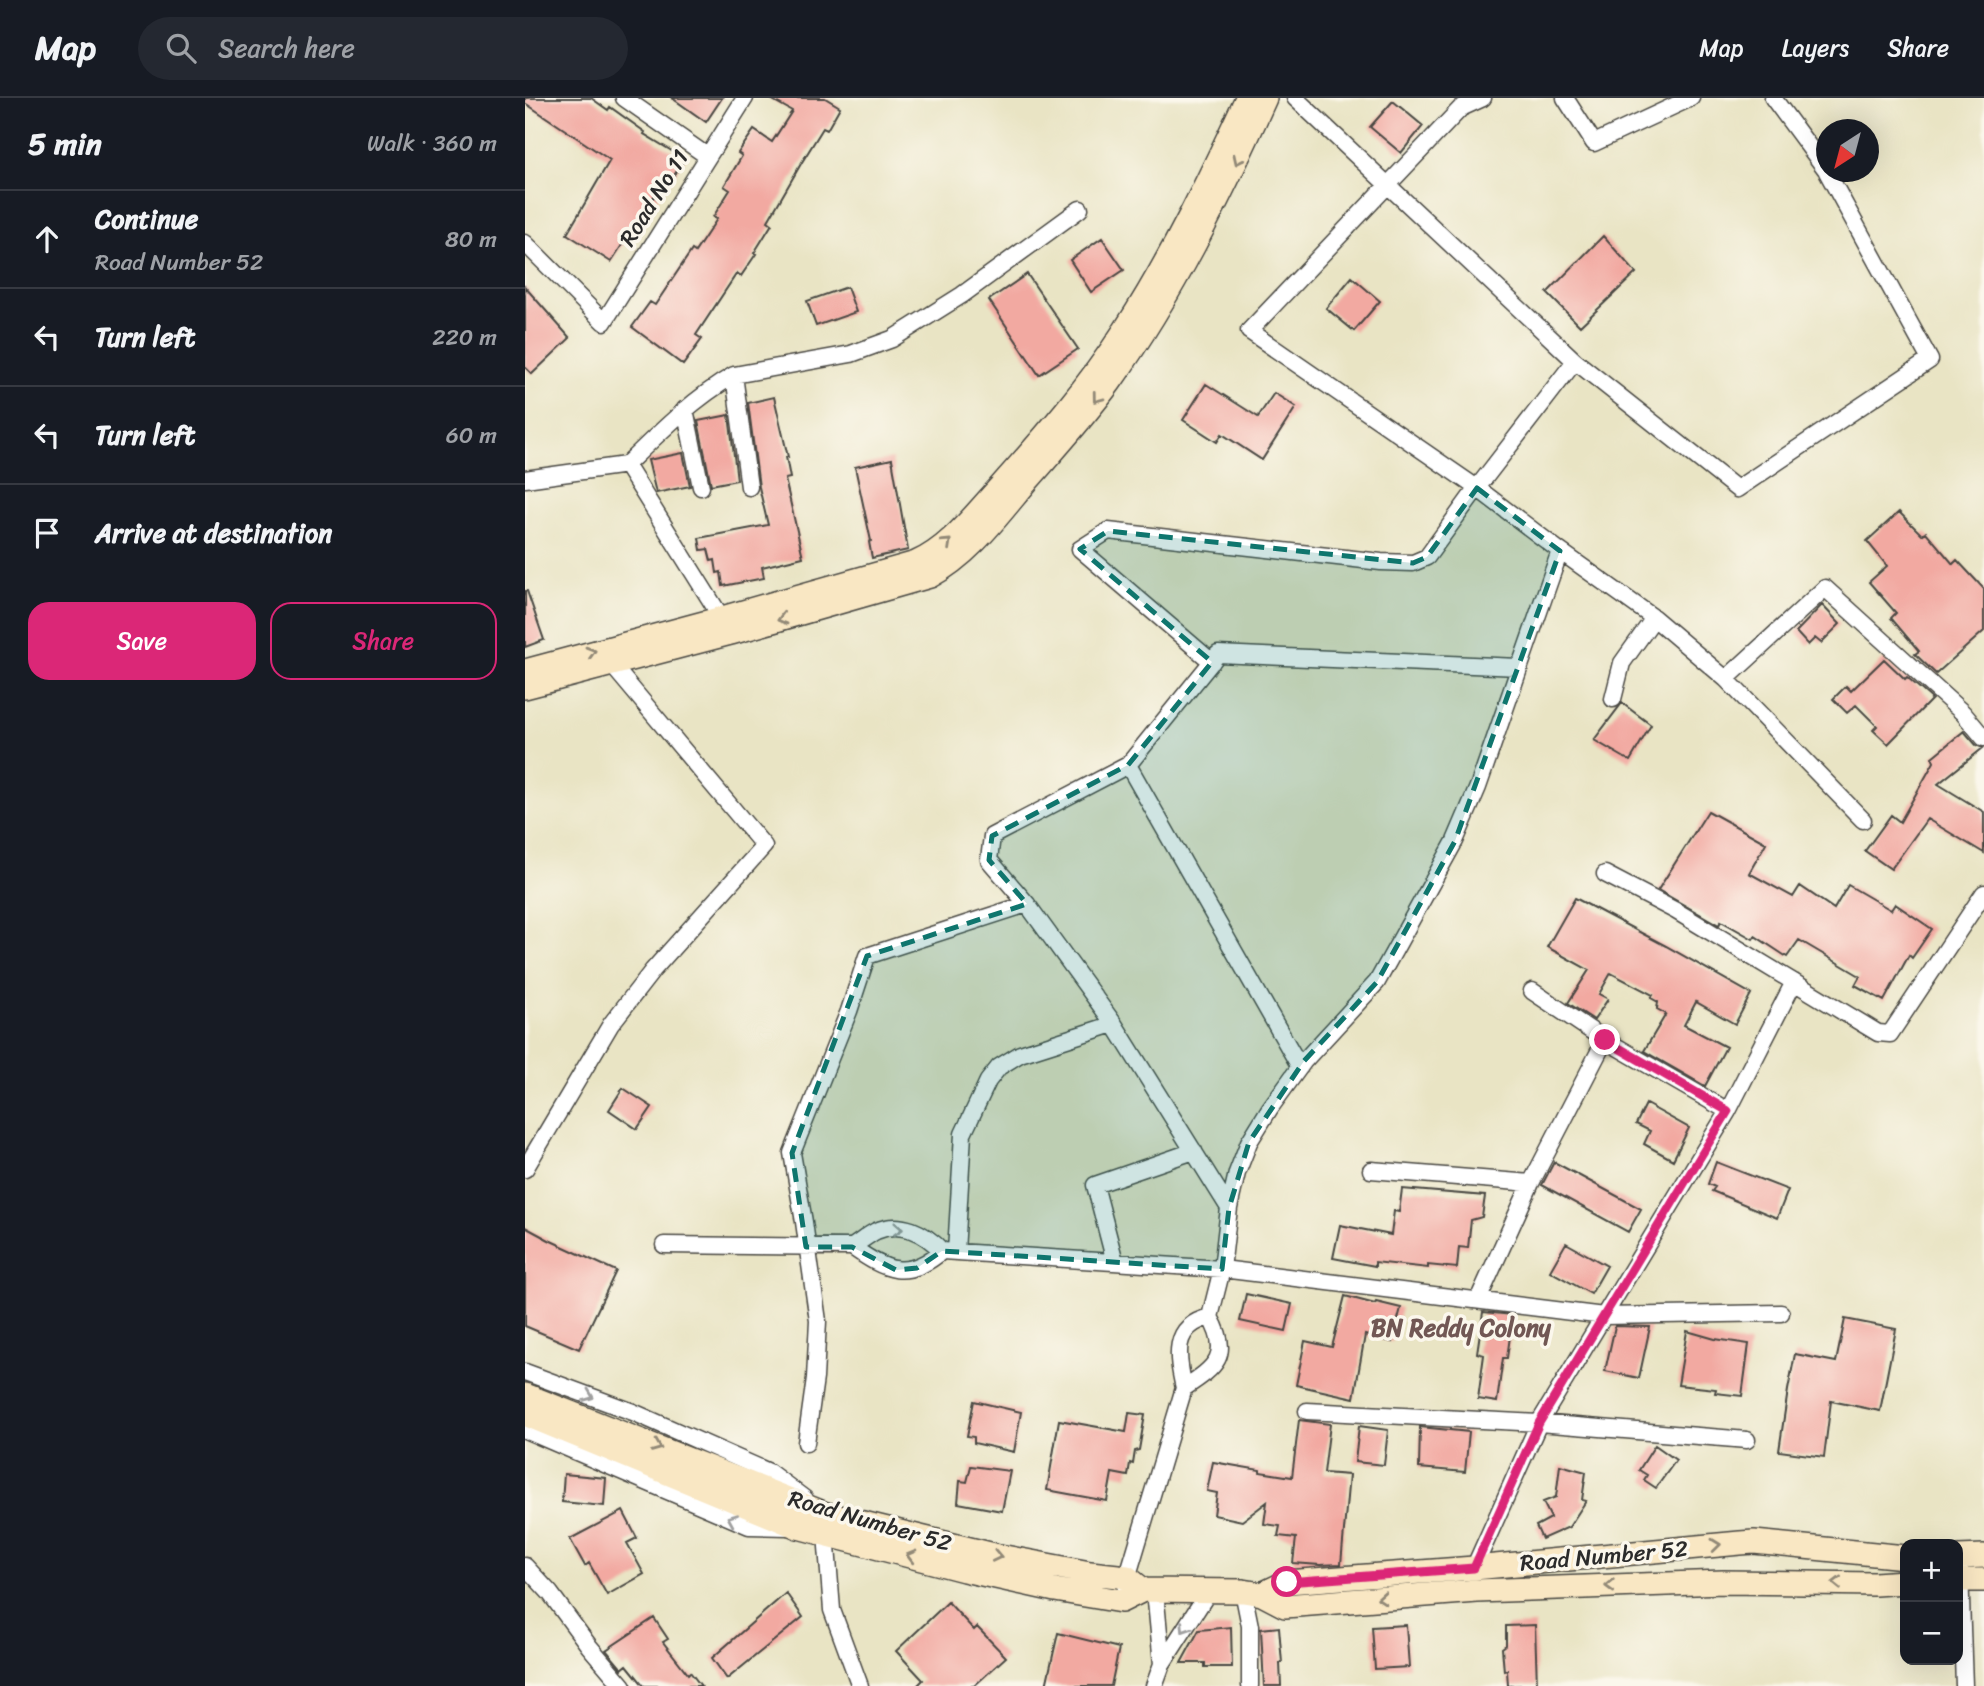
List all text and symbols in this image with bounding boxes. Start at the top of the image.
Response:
search box [138,17,628,80]
text: Map [35,19,96,77]
text: Search here [218,25,355,71]
text: Map [1699,27,1744,69]
text: Layers [1782,27,1849,69]
text: Share [1887,27,1949,69]
icon: search [162,29,200,67]
text: 5 min [28,117,102,171]
north arrow [1816,119,1879,182]
text: Walk · 360 m [367,123,497,164]
street label: Road No 11 [608,141,700,255]
one-way arrow [1232,153,1246,165]
text: Continue [95,196,198,242]
text: 80 m [445,219,497,260]
icon: ahead [28,220,66,258]
text: Road Number 52 [95,242,263,283]
text: Turn left [95,314,195,360]
text: 220 m [432,317,497,358]
icon: left [28,318,66,356]
one-way arrow [1093,390,1106,403]
text: Turn left [95,412,195,458]
text: 60 m [446,415,497,456]
icon: left [28,416,66,454]
text: Arrive at destination [95,510,332,556]
icon: arrive [28,514,66,552]
one-way arrow [939,538,952,551]
button: Save [28,602,256,680]
button: Share [270,602,497,680]
one-way arrow [777,610,789,625]
one-way arrow [584,646,596,660]
route end [1589,1024,1620,1055]
one-way arrow [893,1221,904,1236]
district label: BN Reddy Colony [1371,1307,1552,1349]
one-way arrow [582,1387,594,1401]
one-way arrow [650,1439,662,1453]
street label: Road Number 52 [783,1478,957,1564]
one-way arrow [726,1513,738,1527]
street label: Road Number 52 [1518,1528,1690,1584]
one-way arrow [1711,1538,1722,1553]
map controls [1900,1539,1963,1665]
button: + [1900,1539,1963,1602]
one-way arrow [991,1547,1003,1562]
one-way arrow [905,1550,917,1564]
route start [1271,1566,1302,1597]
one-way arrow [1831,1575,1842,1591]
one-way arrow [1604,1578,1614,1594]
one-way arrow [1377,1590,1388,1605]
button: − [1900,1602,1963,1665]
one-way arrow [1181,1620,1194,1633]

